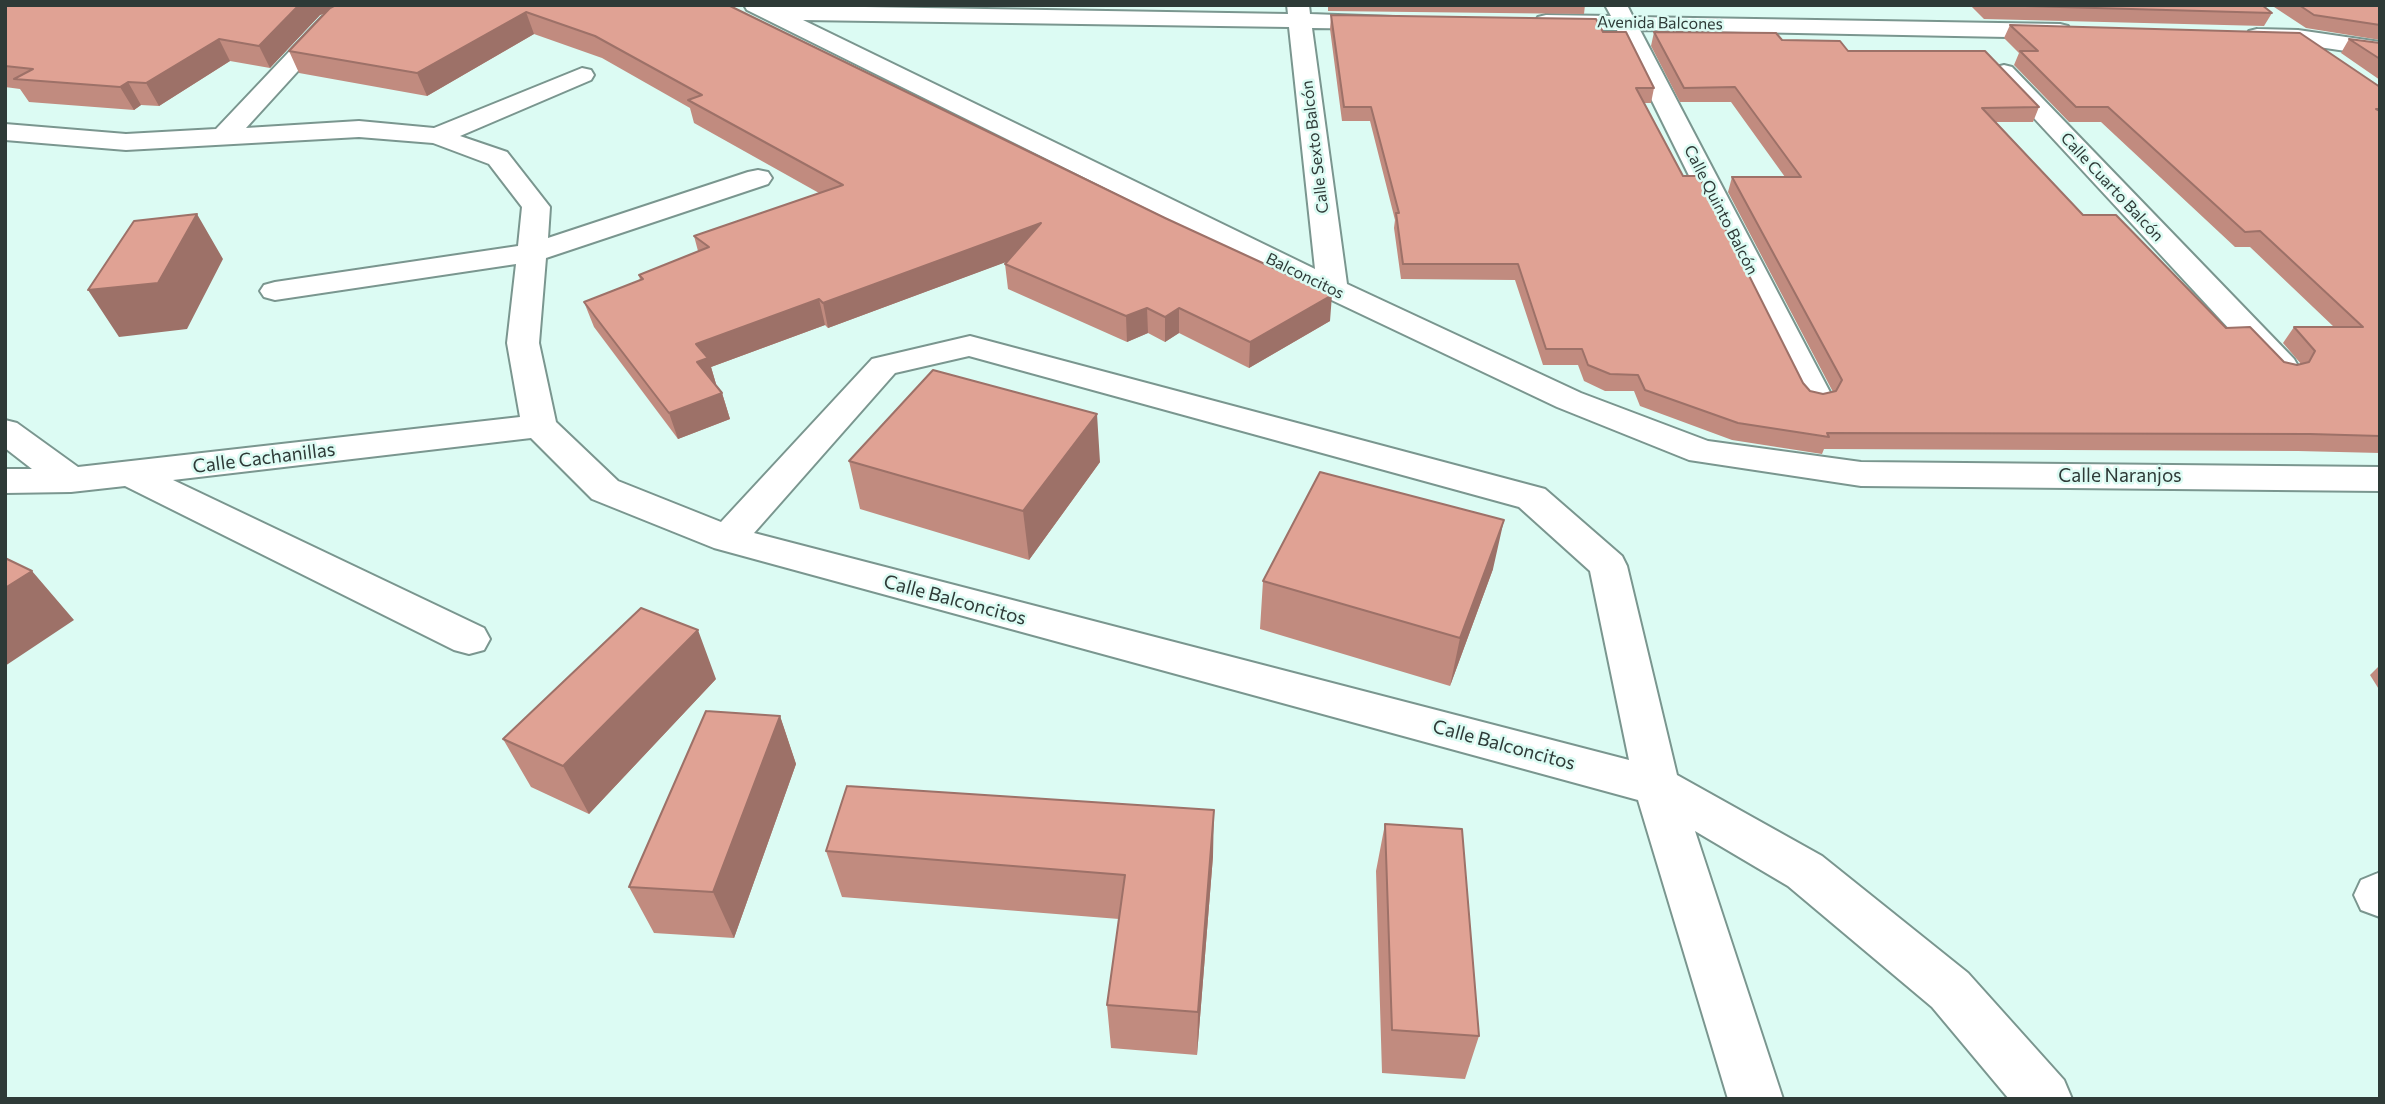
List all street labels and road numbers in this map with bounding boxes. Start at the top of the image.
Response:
street label: Avenida Balcones [1597,12,1723,34]
street label: Calle Sexto Balcón [1297,79,1333,215]
street label: Calle Cuarto Balcón [2057,128,2167,246]
street label: Calle Quinto Balcón [1680,142,1762,278]
street label: Balconcitos [1263,249,1347,303]
street label: Calle Cachanillas [191,438,337,478]
street label: Calle Naranjos [2058,465,2182,487]
street label: Calle Balconcitos [881,570,1029,630]
street label: Calle Balconcitos [1430,715,1578,775]

